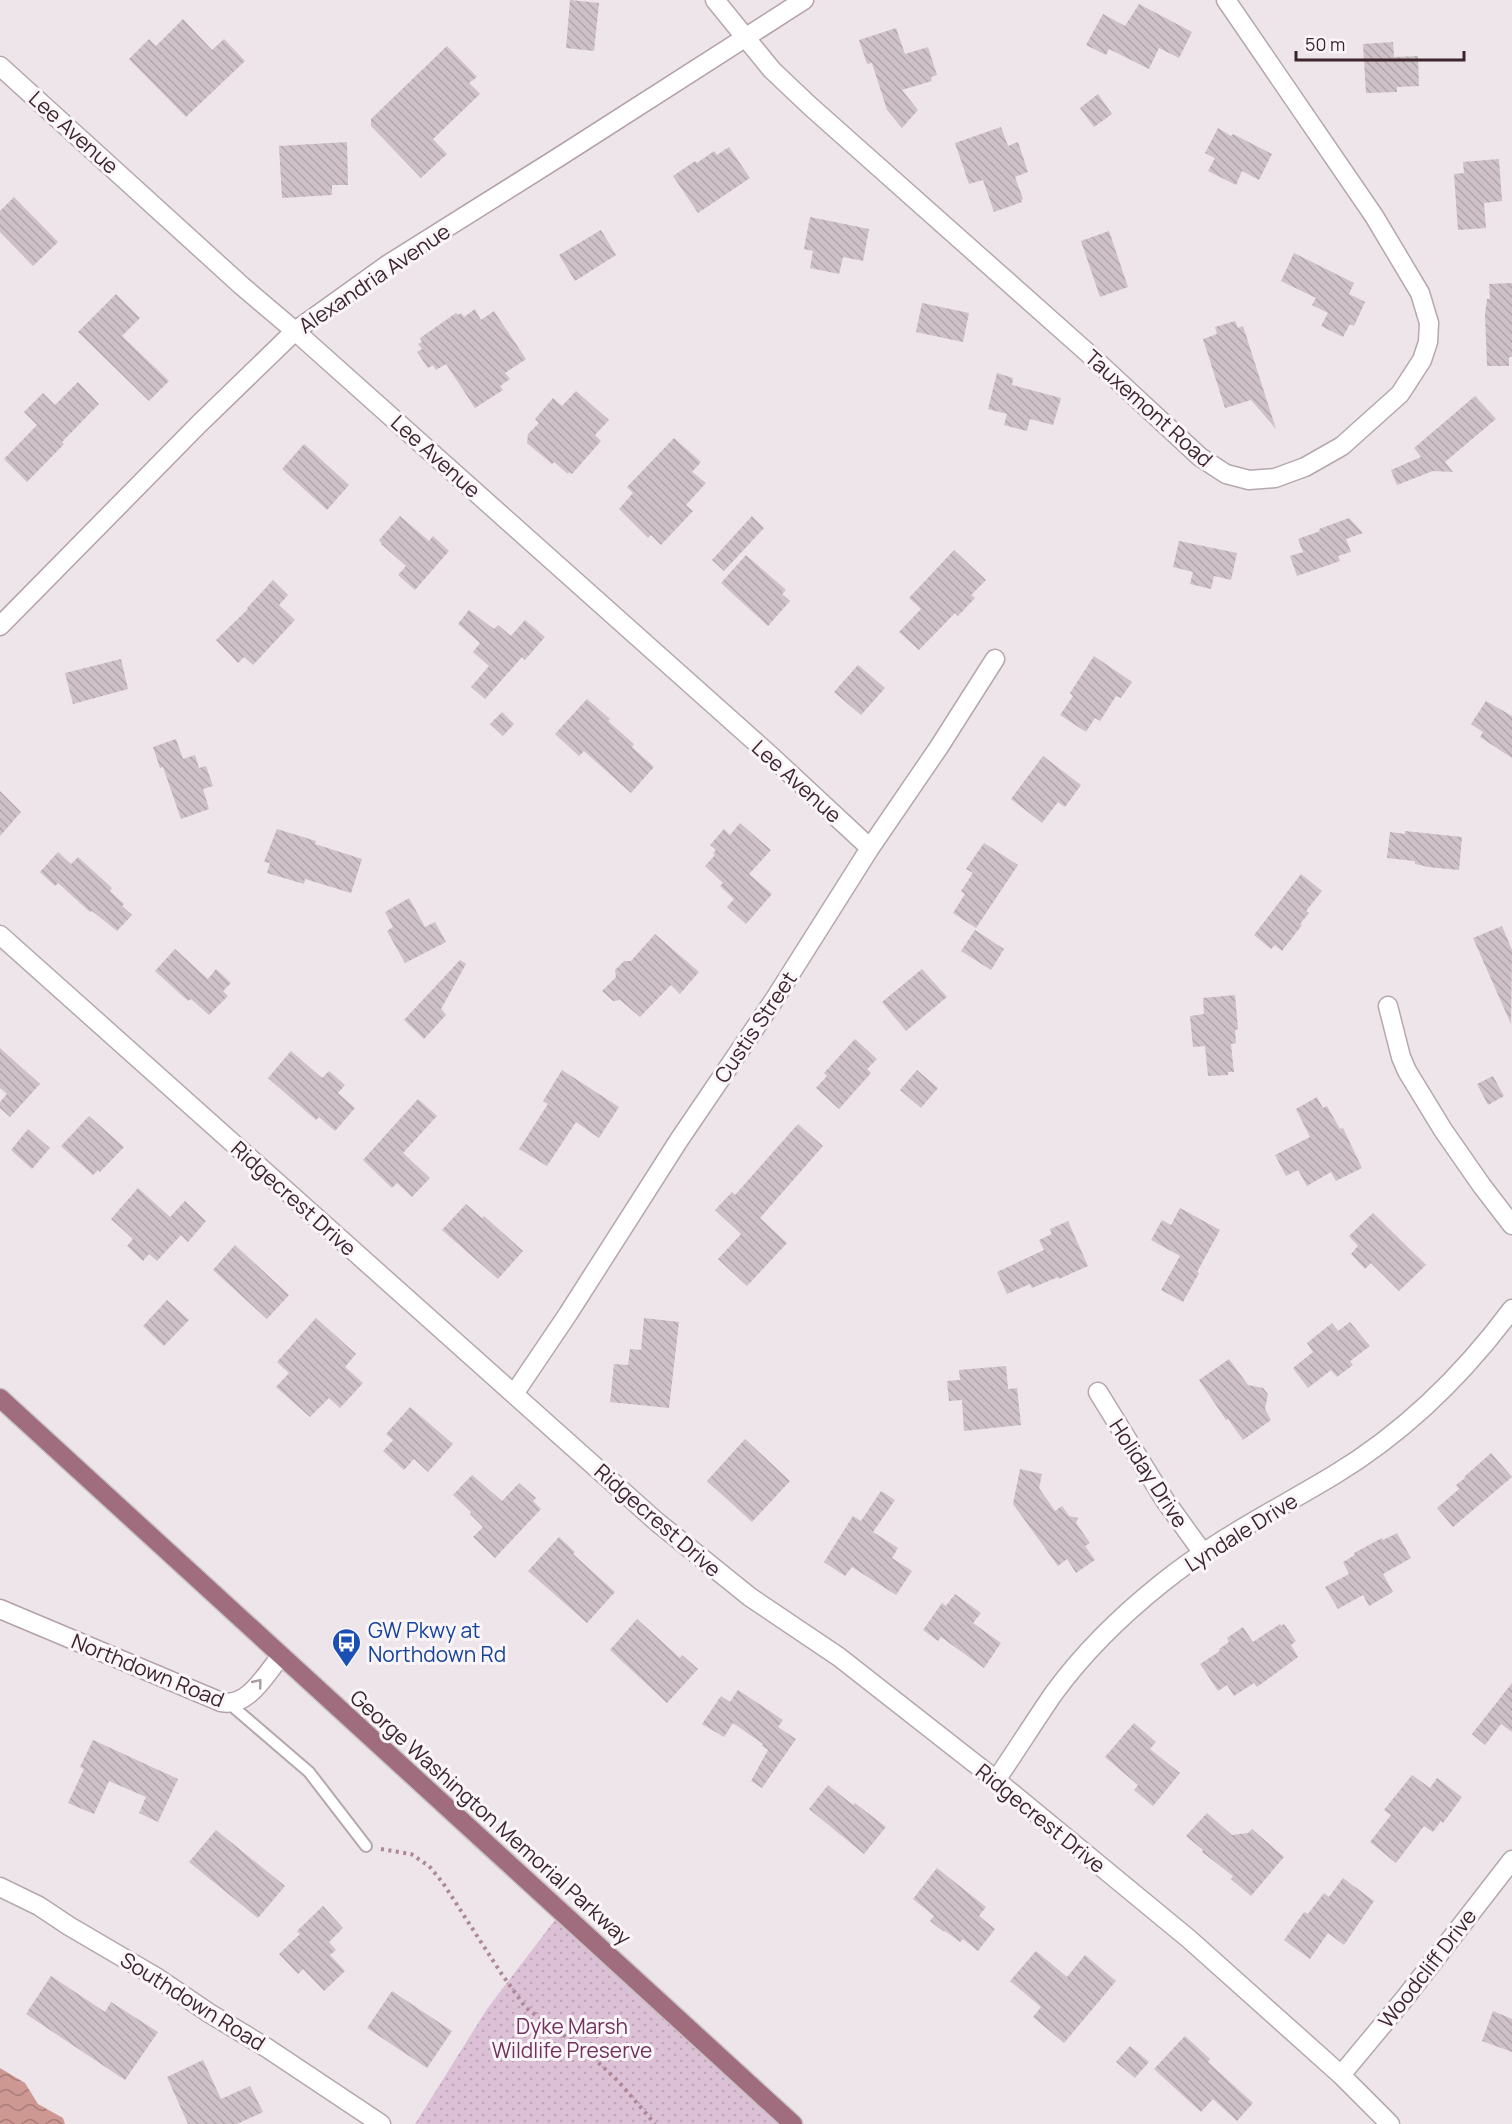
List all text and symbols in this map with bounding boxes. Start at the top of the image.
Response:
scale bar [1296,24,1464,62]
text: 50 m [1305,32,1345,56]
street label: Lee Avenue [23,84,125,180]
street label: Alexandria Avenue [293,217,455,339]
street label: Tauxemont Road [1079,343,1219,473]
street label: Lee Avenue [385,408,487,504]
street label: Lee Avenue [746,733,848,829]
street label: Custis Street [707,966,803,1088]
street label: Ridgecrest Drive [225,1134,363,1262]
street label: Holiday Drive [1103,1413,1195,1533]
street label: Ridgecrest Drive [589,1457,727,1583]
street label: Lyndale Drive [1179,1486,1303,1578]
place label: GW Pkwy at Northdown Rd [368,1616,506,1668]
bus stop icon: GW Pkwy at Northdown Rd [331,1626,363,1668]
street label: Northdown Road [68,1627,228,1713]
one-way arrow [251,1679,262,1690]
street label: George Washington Memorial Parkway [345,1683,637,1951]
street label: Ridgecrest Drive [970,1757,1112,1879]
street label: Woodcliff Drive [1372,1903,1482,2033]
street label: Southdown Road [115,1945,271,2057]
park label: Dyke Marsh Wildlife Preserve [492,2012,652,2064]

